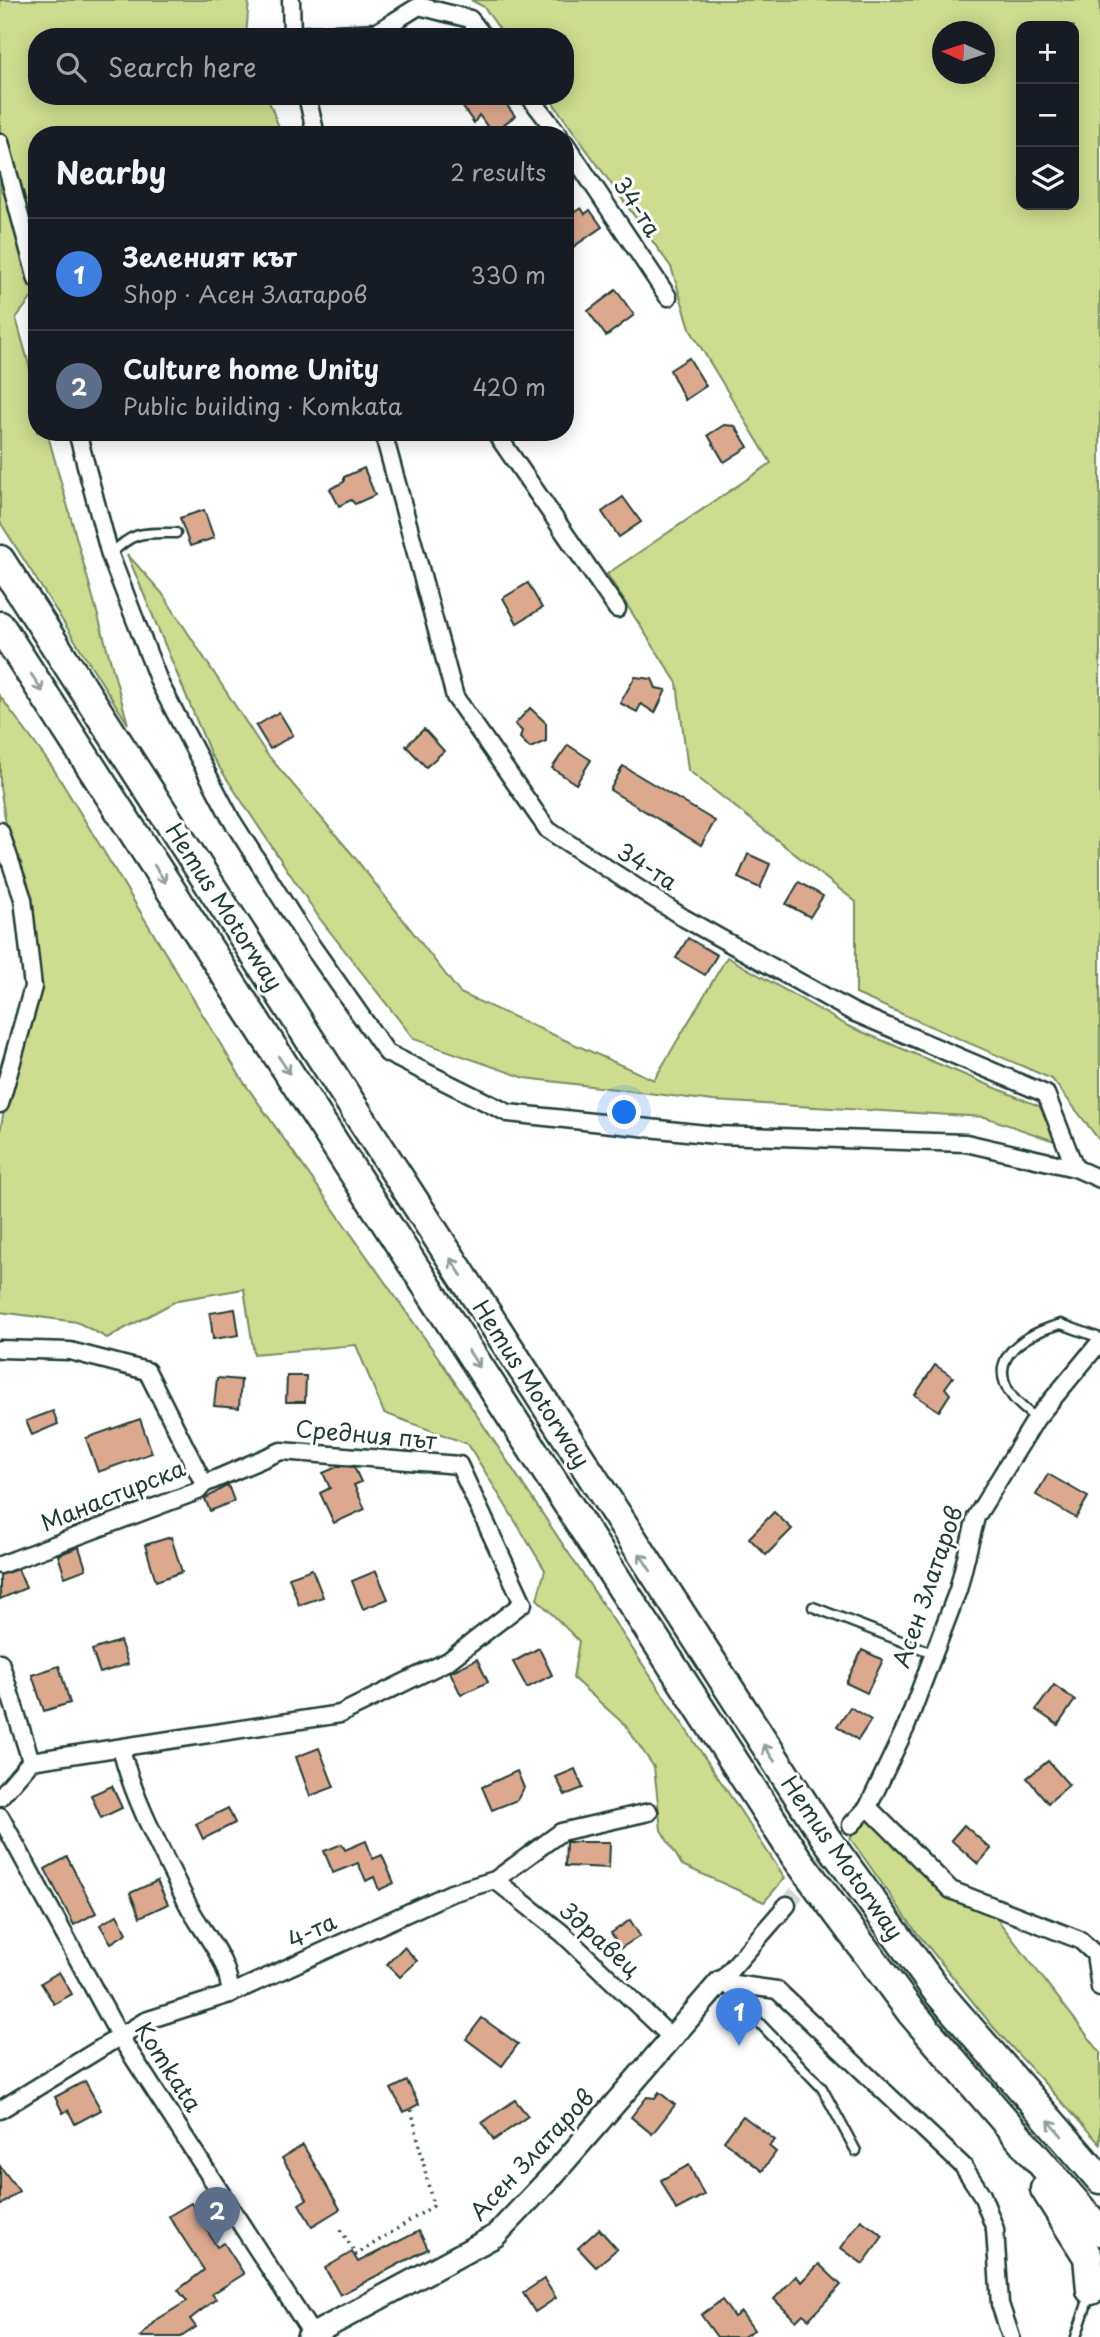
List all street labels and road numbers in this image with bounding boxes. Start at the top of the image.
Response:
street label: 34-та [606,169,671,243]
street label: Hemus Motorway [158,815,293,997]
street label: 34-та [611,833,685,898]
street label: Hemus Motorway [465,1292,600,1474]
street label: Средния път [294,1410,439,1457]
street label: Манастирска [35,1449,191,1539]
street label: Асен Златаров [883,1501,971,1672]
street label: Hemus Motorway [773,1768,913,1947]
street label: Здравец [552,1893,649,1985]
street label: 4-та [281,1903,342,1956]
street label: Komkata [127,2014,212,2119]
street label: Асен Златаров [461,2080,601,2228]

